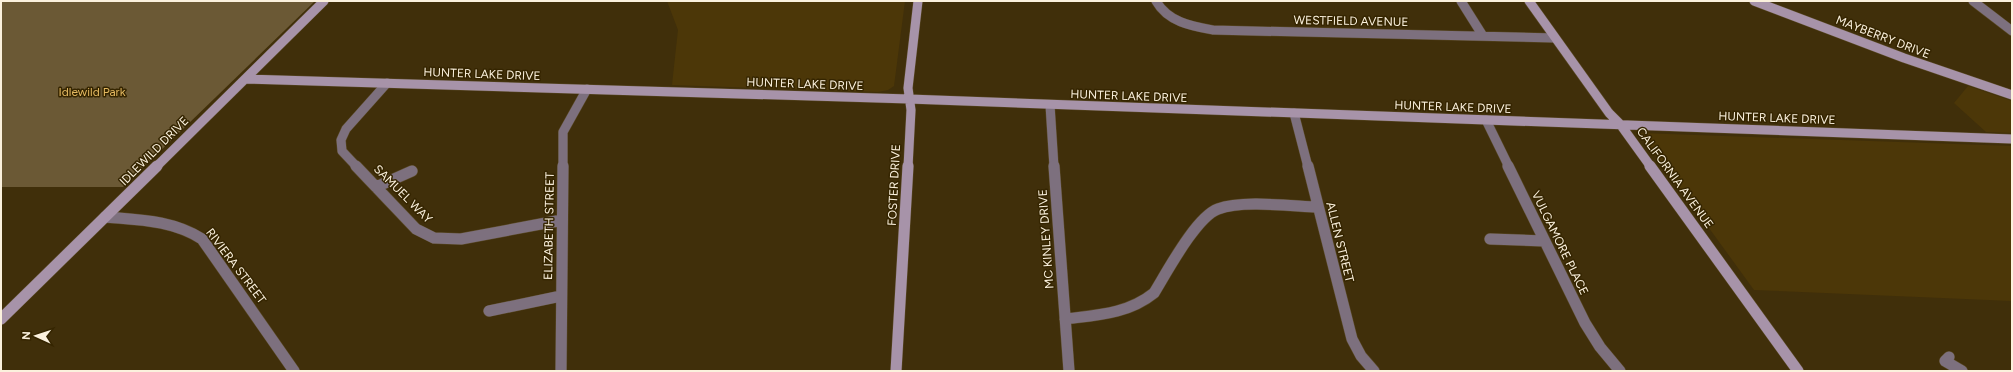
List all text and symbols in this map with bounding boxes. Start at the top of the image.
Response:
street label: WESTFIELD AVENUE [1293,13,1409,29]
street label: MAYBERRY DRIVE [1834,13,1932,61]
street label: HUNTER LAKE DRIVE [423,65,541,83]
street label: HUNTER LAKE DRIVE [746,75,864,93]
park label: Idlewild Park [59,85,126,99]
street label: HUNTER LAKE DRIVE [1070,87,1188,105]
street label: HUNTER LAKE DRIVE [1394,98,1512,116]
street label: HUNTER LAKE DRIVE [1718,109,1836,127]
street label: IDLEWILD DRIVE [117,114,191,188]
street label: CALIFORNIA AVENUE [1634,125,1716,231]
street label: FOSTER DRIVE [885,144,903,226]
street label: SAMUEL WAY [371,162,436,227]
street label: ELIZABETH STREET [541,172,557,280]
street label: MC KINLEY DRIVE [1036,189,1056,289]
street label: VULGAMORE PLACE [1529,189,1591,297]
street label: ALLEN STREET [1323,200,1357,284]
street label: RIVIERA STREET [203,226,269,307]
north arrow [16,316,56,356]
text: N [20,331,33,340]

